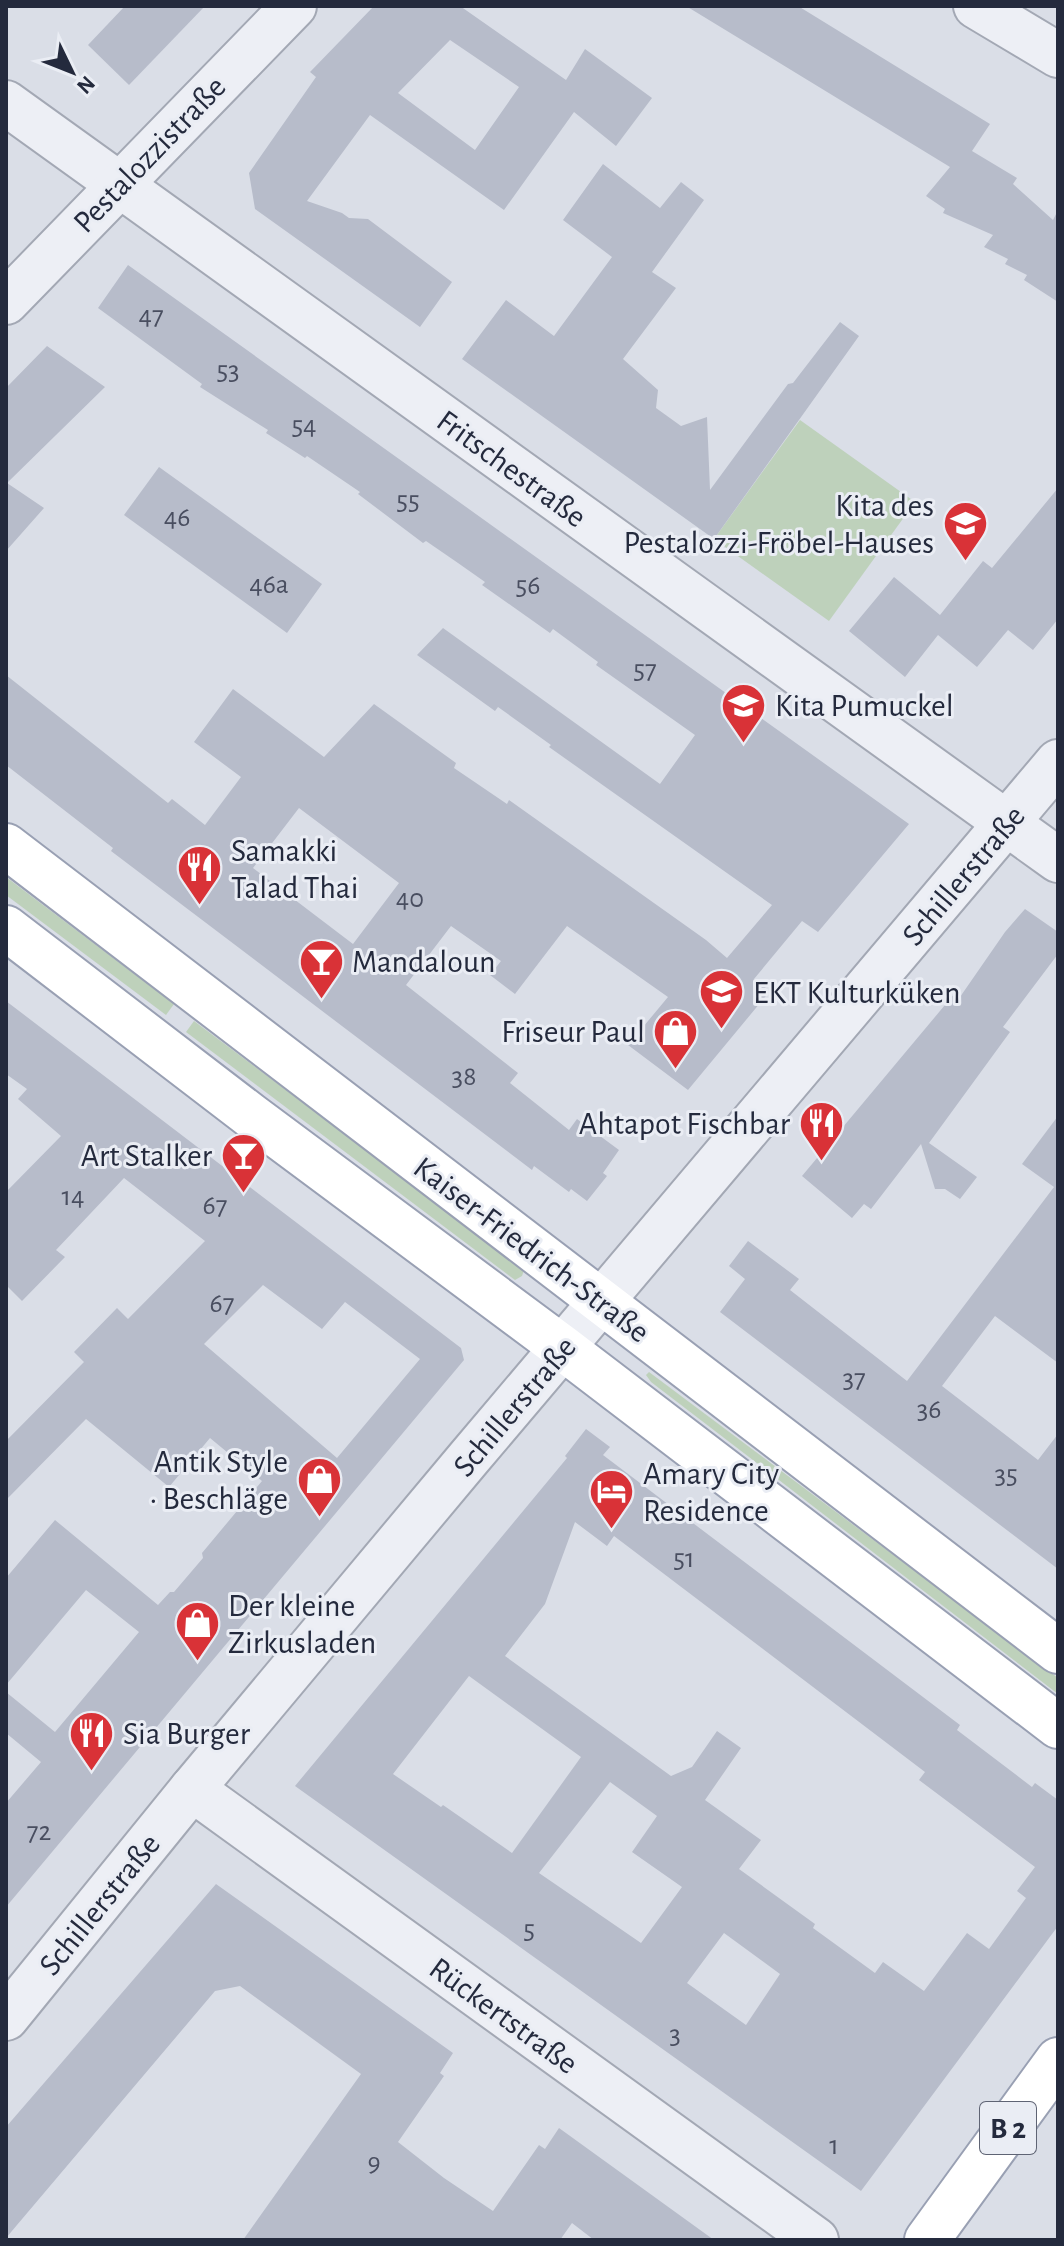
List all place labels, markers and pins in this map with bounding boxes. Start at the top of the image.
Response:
place label: Kita des Pestalozzi-Fröbel-Hauses [624,490,934,559]
school or university icon: Kita des Pestalozzi-Fröbel-Hauses [941,499,989,562]
school or university icon: Kita Pumuckel [720,681,768,744]
place label: Kita Pumuckel [775,690,954,722]
place label: Samakki Talad Thai [231,835,358,904]
restaurant icon: Samakki Talad Thai [176,844,224,907]
bar icon: Mandaloun [297,937,345,1000]
place label: Mandaloun [352,946,495,978]
school or university icon: EKT Kulturküken [698,968,746,1031]
place label: EKT Kulturküken [753,977,961,1009]
shop icon: Friseur Paul [652,1007,700,1070]
place label: Friseur Paul [501,1016,645,1048]
restaurant icon: Ahtapot Fischbar [797,1099,845,1162]
place label: Ahtapot Fischbar [579,1108,791,1140]
bar icon: Art Stalker [219,1131,267,1194]
place label: Art Stalker [81,1140,213,1172]
place label: Antik Style • Beschläge [150,1446,288,1515]
shop icon: Antik Style • Beschläge [295,1455,343,1518]
place label: Amary City Residence [643,1458,779,1527]
hotel icon: Amary City Residence [588,1467,636,1530]
place label: Der kleine Zirkusladen [228,1590,376,1659]
shop icon: Der kleine Zirkusladen [173,1599,221,1662]
restaurant icon: Sia Burger [68,1709,116,1772]
place label: Sia Burger [123,1718,251,1750]

